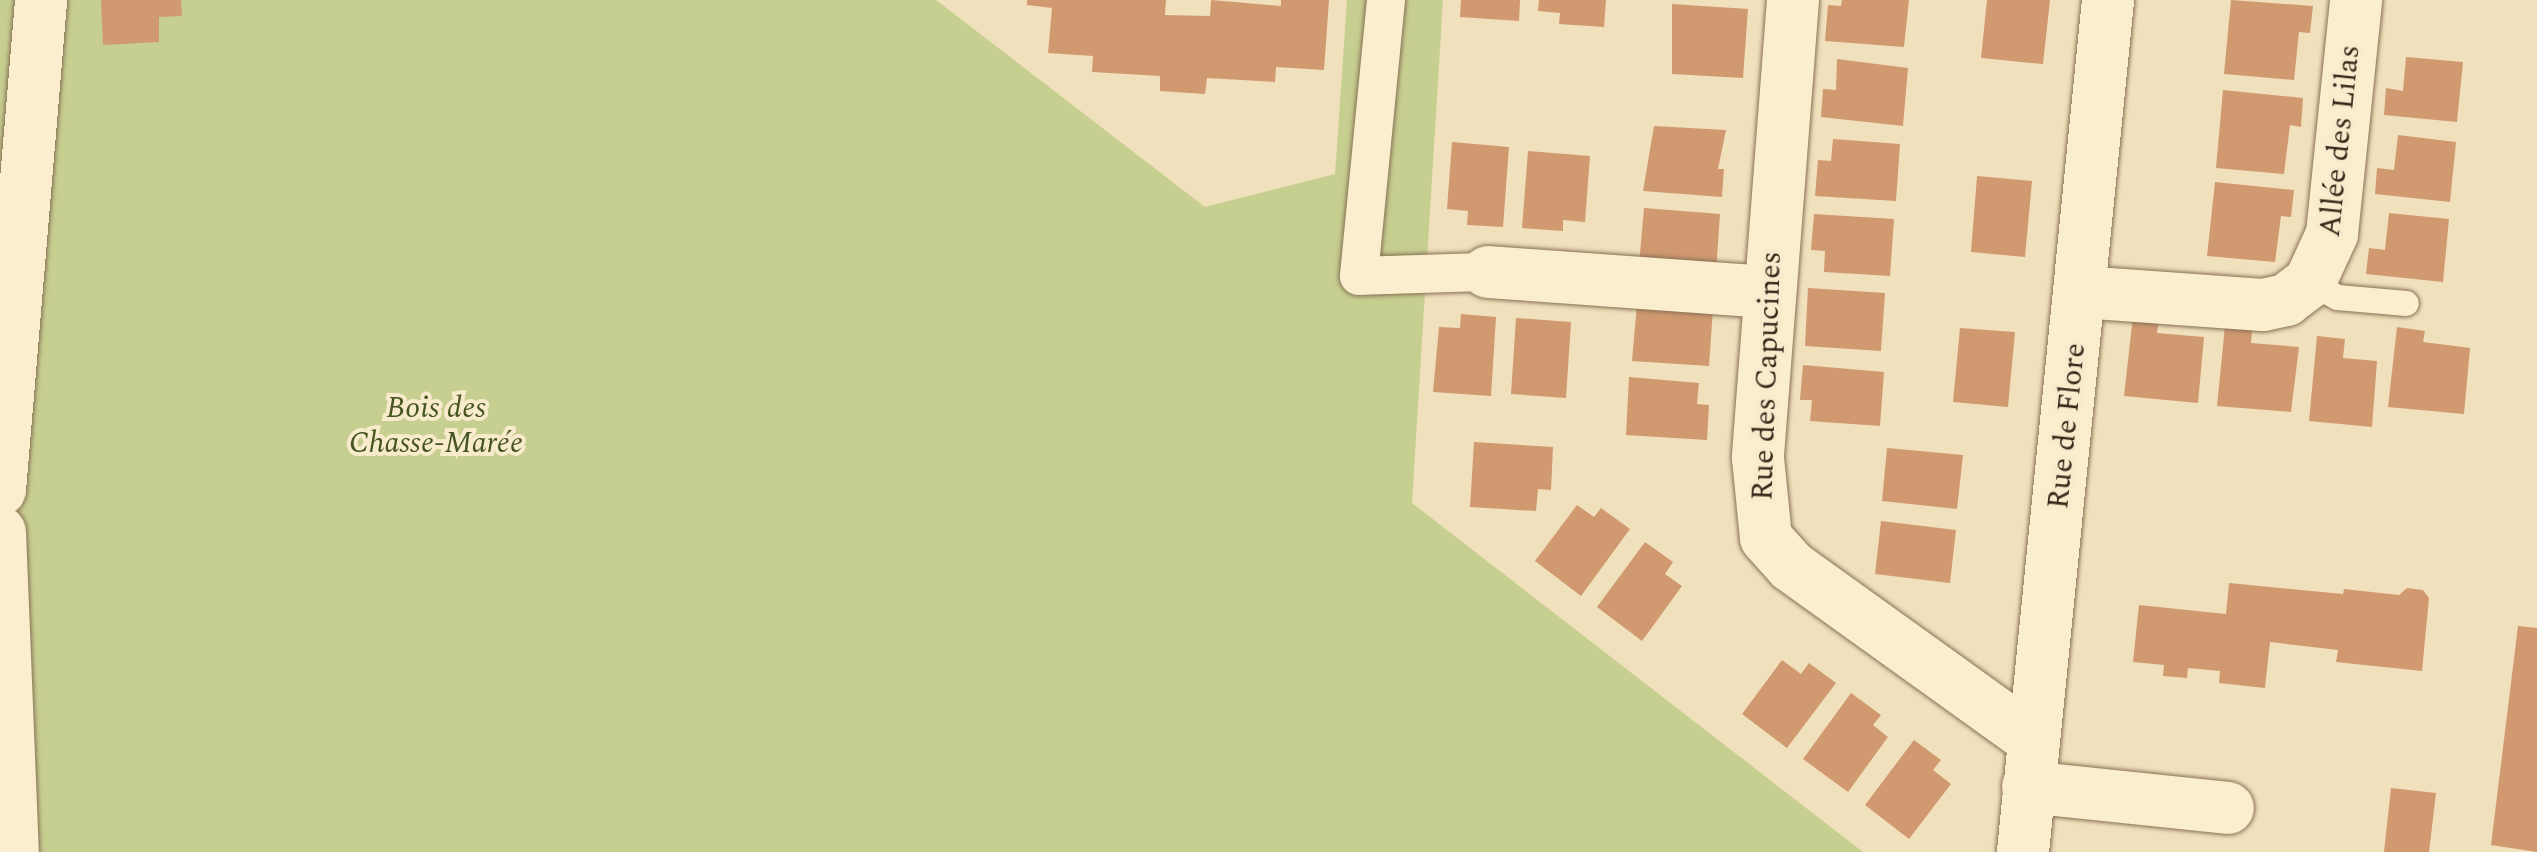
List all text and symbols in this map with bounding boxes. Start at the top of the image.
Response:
street label: Allée des Lilas [2312,43,2368,239]
street label: Rue des Capucines [1745,251,1789,501]
street label: Rue de Flore [2040,341,2094,511]
park label: Bois des Chasse-Marée [349,390,523,460]

